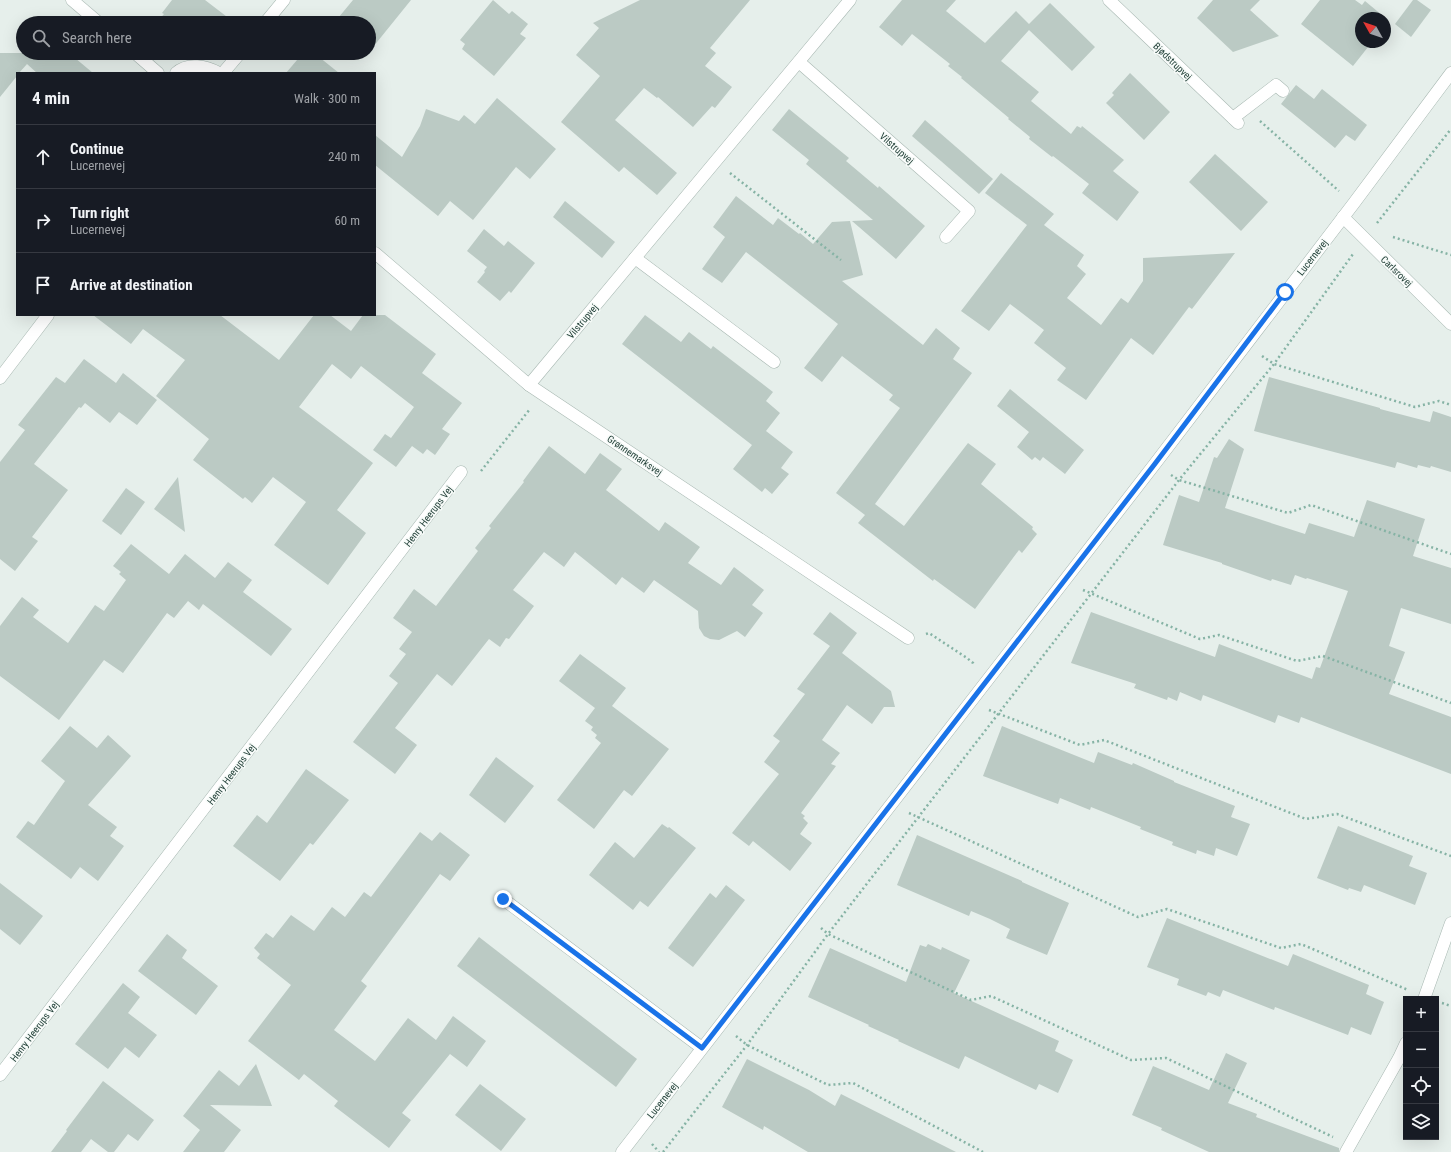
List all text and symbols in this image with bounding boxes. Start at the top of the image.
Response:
north arrow [1355,12,1391,48]
search box [16,16,376,60]
icon: search [30,27,52,49]
text: Search here [62,29,132,47]
street label: Bjødstrupvej [1151,40,1194,82]
text: 4 min [32,88,70,108]
text: Walk · 300 m [294,91,360,106]
street label: Vilstrupvej [877,131,916,166]
text: Continue [70,140,124,158]
icon: ahead [32,146,54,168]
text: 240 m [328,149,360,164]
text: Lucernevej [70,158,125,173]
text: Turn right [70,204,129,222]
icon: right [32,210,54,232]
text: 60 m [334,213,360,228]
text: Lucernevej [70,222,125,237]
street label: Lucernevej [1295,237,1330,277]
street label: Carlsrovej [1379,254,1415,289]
icon: arrive [32,274,54,296]
text: Arrive at destination [70,276,193,294]
route start [1276,283,1294,301]
street label: Vilstrupvej [565,302,600,341]
street label: Grønnemarksvej [605,433,664,478]
street label: Henry Heerups Vej [402,484,455,549]
street label: Henry Heerups Vej [205,742,258,807]
route end [494,890,512,908]
map controls [1403,996,1439,1140]
button: + [1403,996,1439,1032]
street label: Henry Heerups Vej [8,999,61,1064]
button: − [1403,1032,1439,1068]
button: locate [1403,1068,1439,1104]
street label: Lucernevej [645,1080,680,1120]
button: layers [1403,1104,1439,1140]

